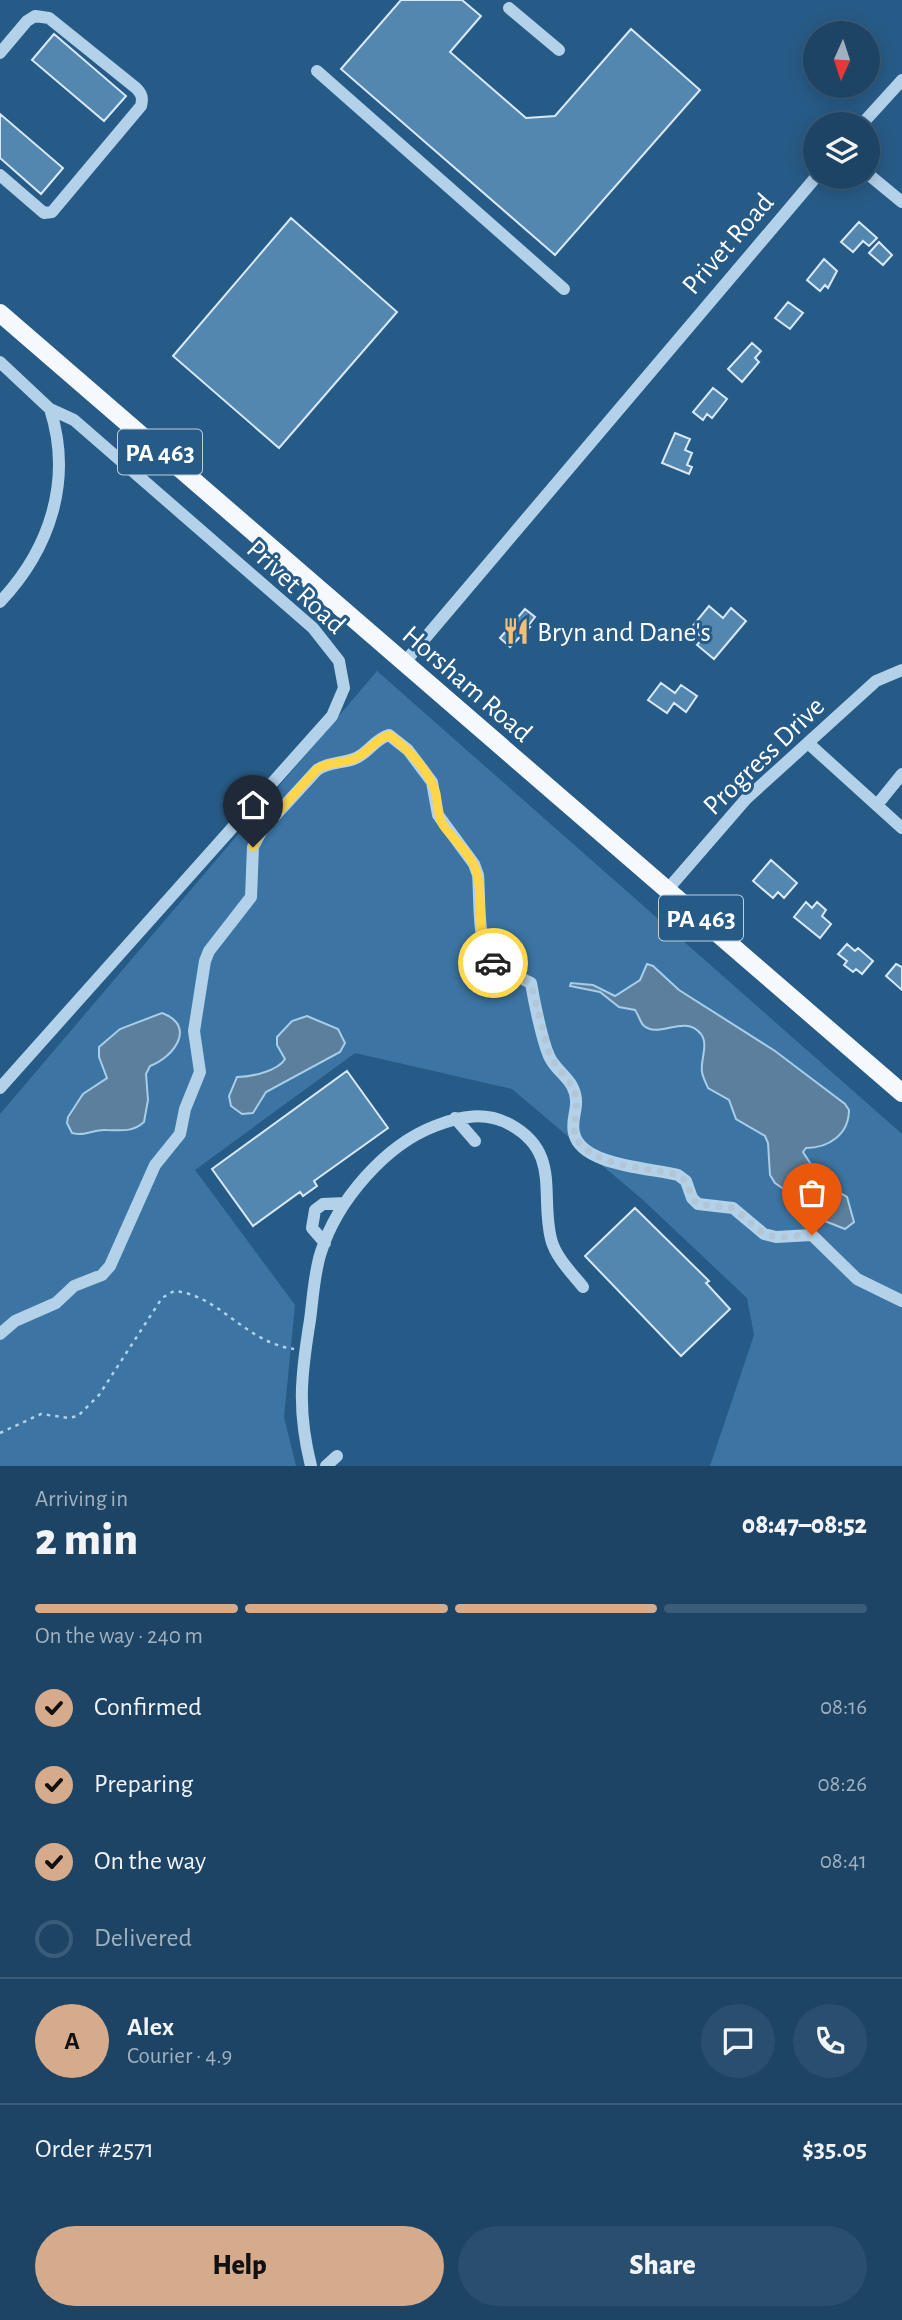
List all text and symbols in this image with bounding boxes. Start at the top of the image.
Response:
north arrow [803,21,880,98]
map controls [803,21,880,189]
button: layers [803,112,880,189]
street label: Privet Road [677,188,780,300]
road number: PA 463 [118,430,202,474]
street label: Privet Road [241,535,350,640]
restaurant icon: Bryn and Dane's [501,616,531,646]
place label: Bryn and Dane's [537,619,711,647]
street label: Horsham Road [397,621,537,748]
street label: Progress Drive [699,692,830,821]
pin [223,775,283,847]
icon: home [234,786,272,824]
road number: PA 463 [659,896,743,940]
courier [458,928,528,998]
icon: car [474,944,512,982]
pin [782,1163,842,1235]
icon: bag [793,1174,831,1212]
text: Arriving in [35,1488,128,1511]
text: 08:47–08:52 [742,1512,867,1538]
text: 2 min [35,1517,138,1563]
text: On the way · 240 m [35,1625,203,1648]
icon: check [35,1689,73,1727]
text: Confirmed [94,1694,202,1720]
text: 08:16 [820,1696,867,1719]
icon: check [35,1766,73,1804]
text: Preparing [94,1771,193,1797]
text: 08:26 [817,1773,867,1796]
icon: check [35,1843,73,1881]
text: On the way [94,1848,206,1874]
text: 08:41 [820,1850,867,1873]
text: Delivered [94,1925,192,1951]
button: chat [701,2004,775,2078]
button: phone [793,2004,867,2078]
text: Alex [127,2014,174,2040]
text: A [64,2028,80,2054]
text: Courier · 4.9 [127,2045,232,2068]
text: Order #2571 [35,2136,154,2162]
text: $35.05 [802,2136,867,2162]
button: Help [35,2226,444,2306]
button: Share [458,2226,867,2306]

